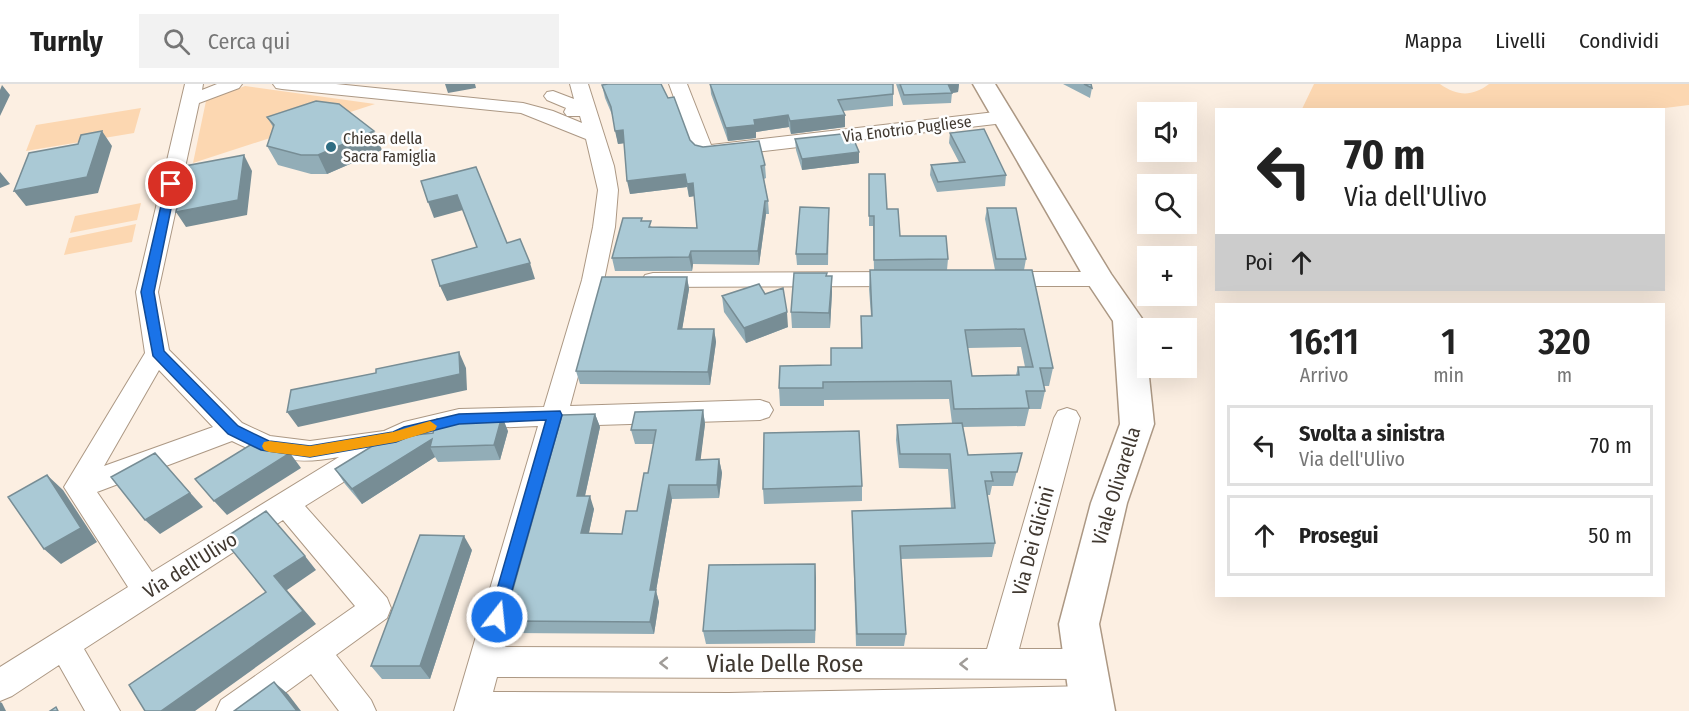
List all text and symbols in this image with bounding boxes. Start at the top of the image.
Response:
search box [139,14,559,68]
text: Turnly [30,25,103,58]
icon: search [160,25,193,58]
text: Cerca qui [208,28,290,55]
text: Mappa [1405,28,1462,54]
text: Livelli [1495,28,1546,54]
text: Condividi [1579,28,1659,54]
map controls [1137,102,1197,378]
button: sound [1137,102,1197,162]
street label: Via Enotrio Pugliese [841,112,973,146]
place label: Chiesa della Sacra Famiglia [343,129,436,166]
text: 70 m [1344,130,1425,180]
icon: left [1245,132,1323,210]
marker: Chiesa della Sacra Famiglia [324,140,338,154]
pin [145,158,196,209]
icon: arrive [154,167,187,200]
button: search [1137,174,1197,234]
text: Via dell'Ulivo [1344,181,1487,213]
button: + [1137,246,1197,306]
icon: ahead [1285,246,1318,279]
text: Poi [1245,249,1273,276]
button: − [1137,318,1197,378]
text: 16:11 [1289,320,1359,364]
text: 1 [1441,320,1456,364]
text: 320 [1538,320,1591,364]
text: Arrivo [1300,363,1349,387]
text: min [1433,363,1464,387]
text: m [1557,363,1572,387]
text: Svolta a sinistra [1299,420,1445,447]
street label: Viale Olivarella [1087,424,1145,548]
icon: left [1248,429,1281,462]
text: 70 m [1590,432,1632,459]
text: Via dell'Ulivo [1299,447,1405,471]
street label: Via Dei Glicini [1007,484,1059,598]
icon: ahead [1248,519,1281,552]
text: Prosegui [1299,522,1378,549]
text: 50 m [1588,522,1632,549]
street label: Via dell'Ulivo [139,527,241,603]
position arrow [465,585,529,649]
street label: Viale Delle Rose [707,650,863,678]
one-way arrow [659,657,668,670]
one-way arrow [959,658,968,670]

